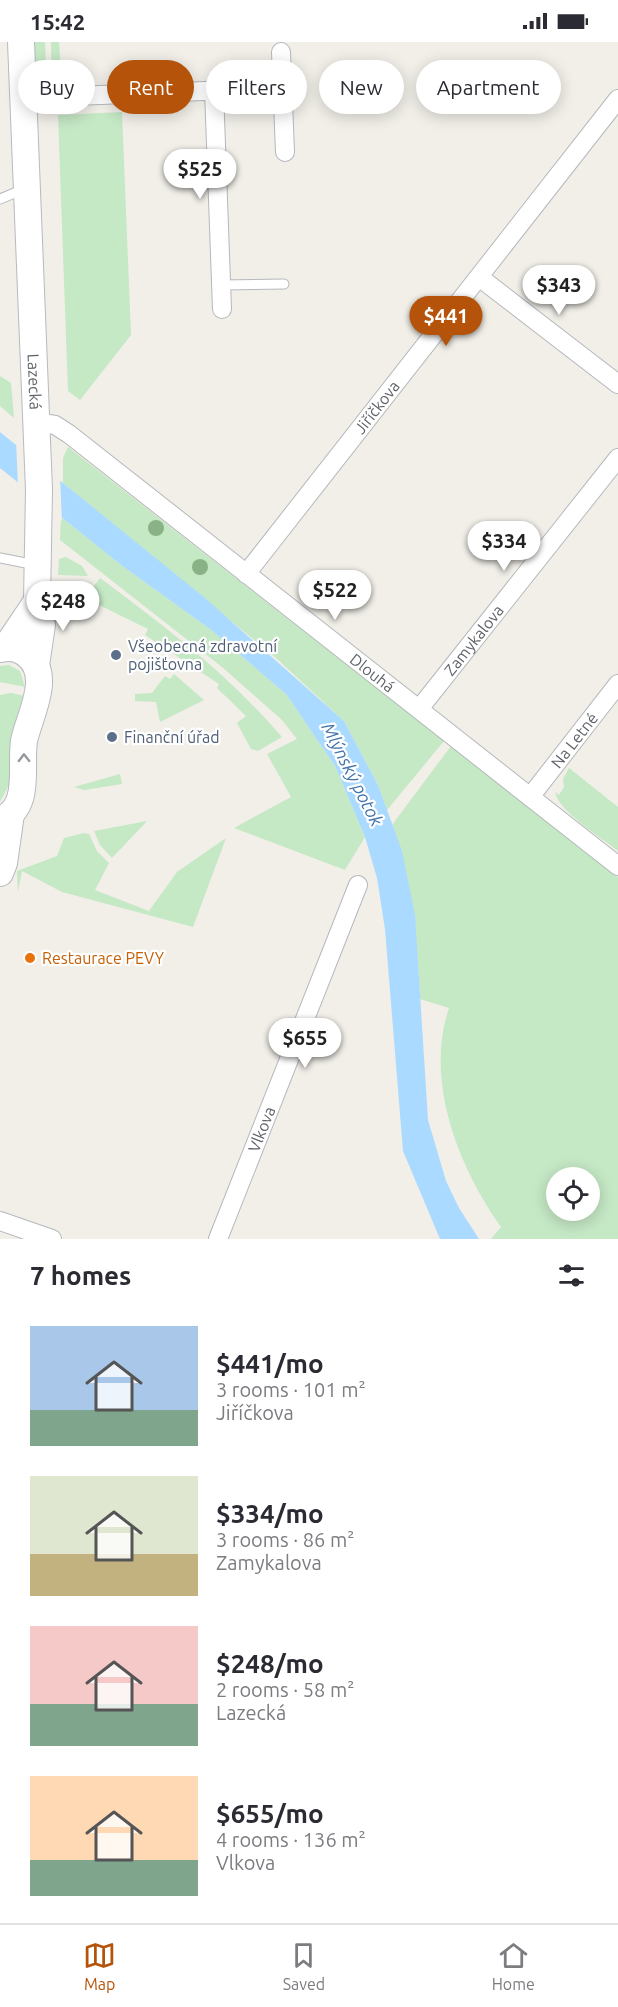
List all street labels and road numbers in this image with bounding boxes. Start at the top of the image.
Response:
street label: Lazecká [25,353,45,410]
street label: Jiříčkova [350,377,403,437]
street label: Zamykalova [440,601,507,679]
street label: Dlouhá [347,650,398,696]
street label: Na Letné [547,709,601,771]
street label: Vlkova [244,1104,278,1155]

